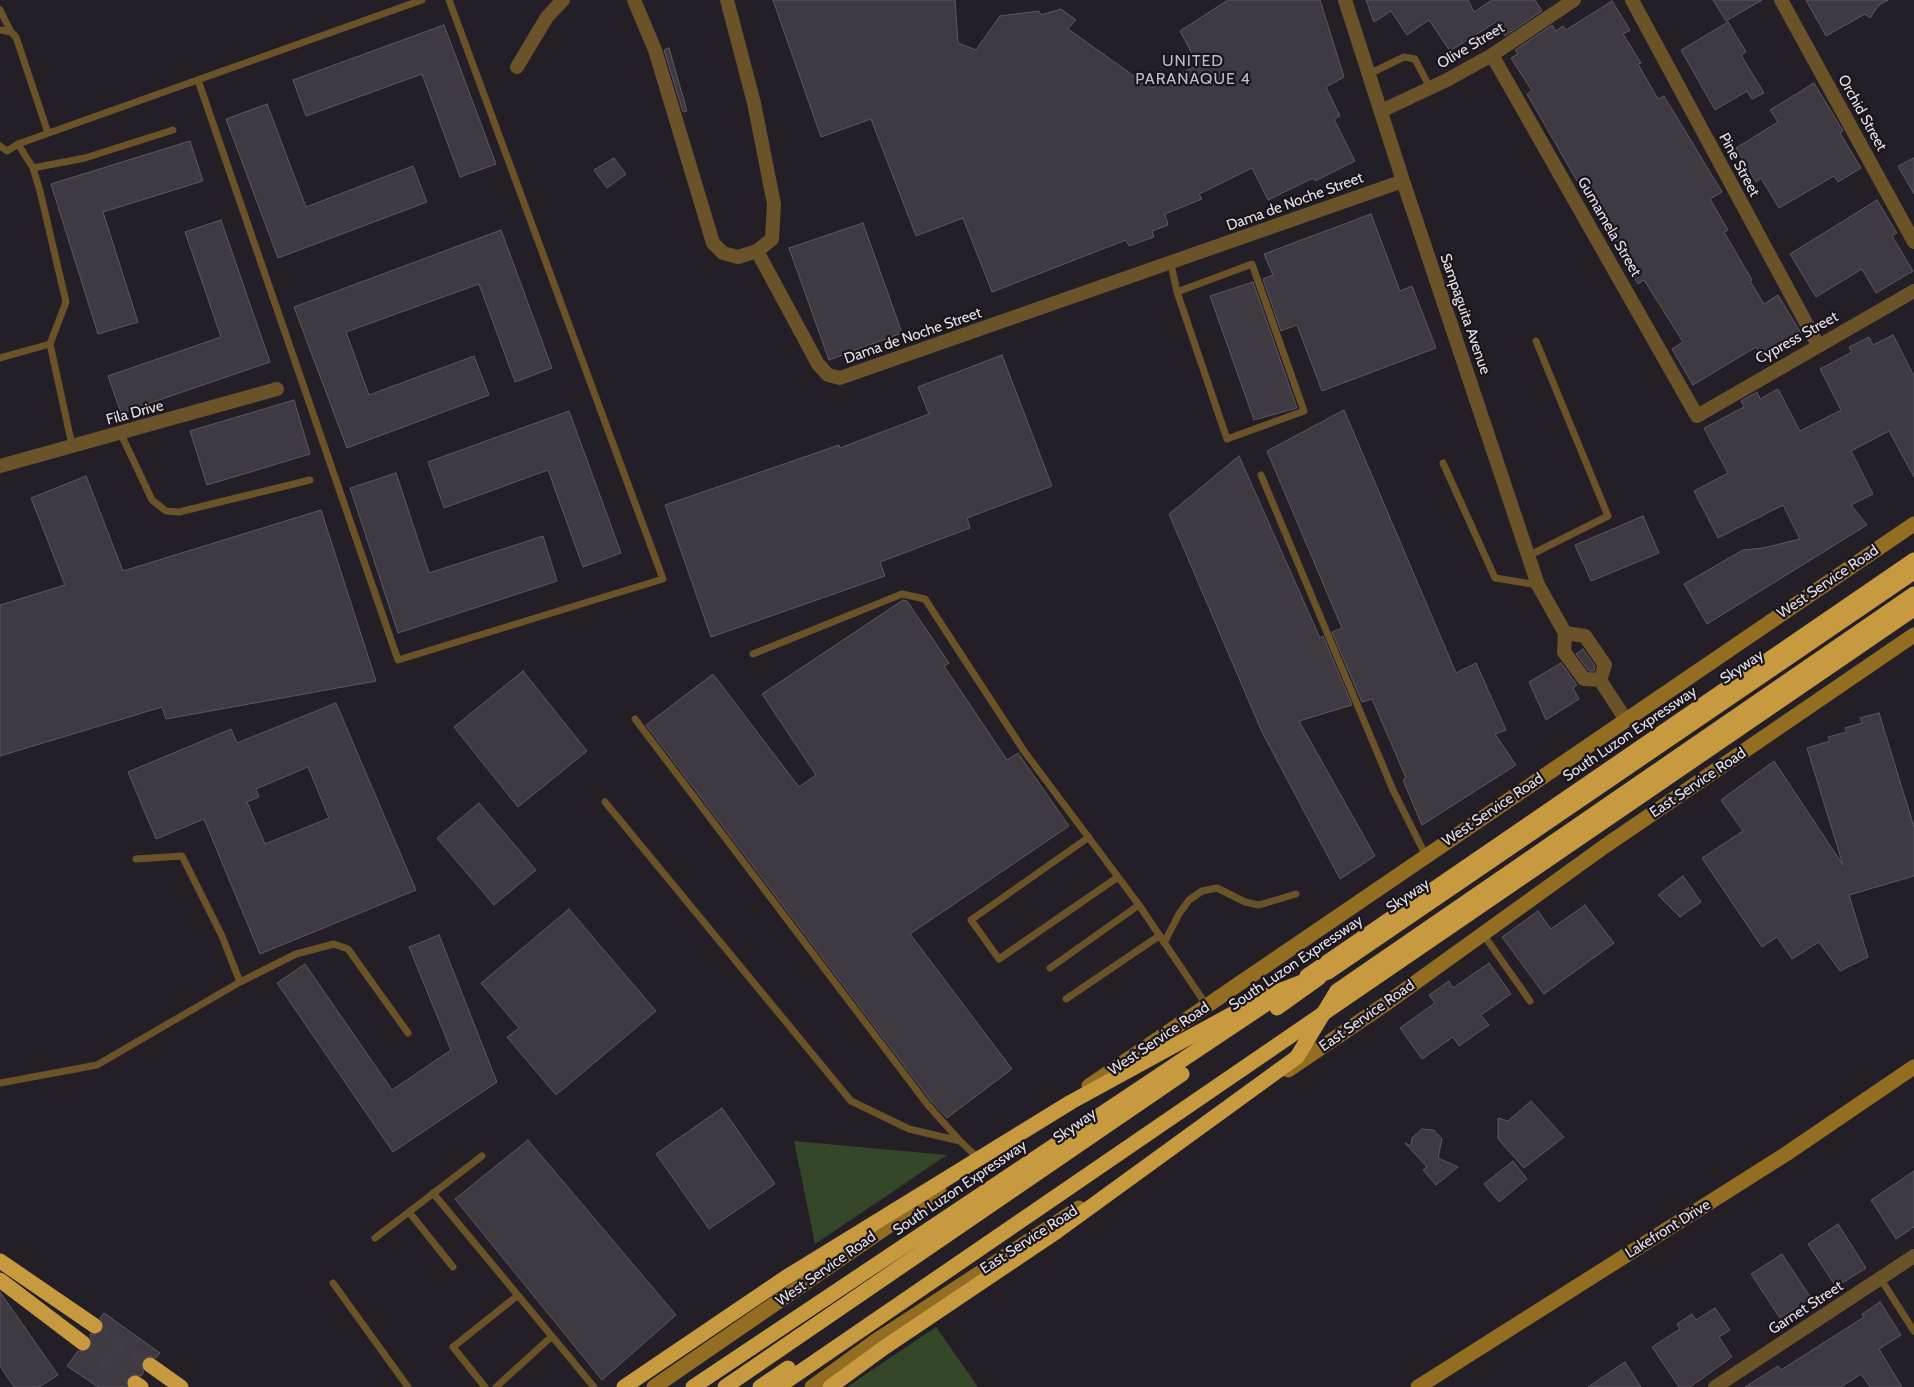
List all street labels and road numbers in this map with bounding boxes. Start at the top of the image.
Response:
street label: Olive Street [1434,19,1508,73]
street label: Orchid Street [1834,72,1890,154]
street label: Pine Street [1715,130,1763,200]
street label: Dama de Noche Street [1224,169,1366,235]
street label: Gumamela Street [1573,174,1645,280]
street label: Sampaguita Avenue [1436,251,1494,377]
street label: Dama de Noche Street [842,304,984,368]
street label: Cypress Street [1753,308,1841,368]
street label: Fila Drive [104,397,166,429]
street label: West Service Road [1774,542,1882,622]
street label: Skyway [1717,646,1767,688]
street label: South Luzon Expressway [1560,683,1700,785]
street label: East Service Road [1646,744,1750,822]
street label: West Service Road [1439,770,1547,850]
street label: Skyway [1383,875,1433,917]
street label: South Luzon Expressway [1226,912,1366,1014]
street label: East Service Road [1316,976,1418,1056]
street label: West Service Road [1105,999,1213,1079]
street label: Skyway [1050,1105,1100,1147]
street label: South Luzon Expressway [890,1137,1030,1239]
street label: Lakefront Drive [1622,1196,1714,1262]
street label: East Service Road [977,1202,1081,1278]
street label: West Service Road [773,1228,879,1310]
street label: Garnet Street [1765,1277,1847,1339]

